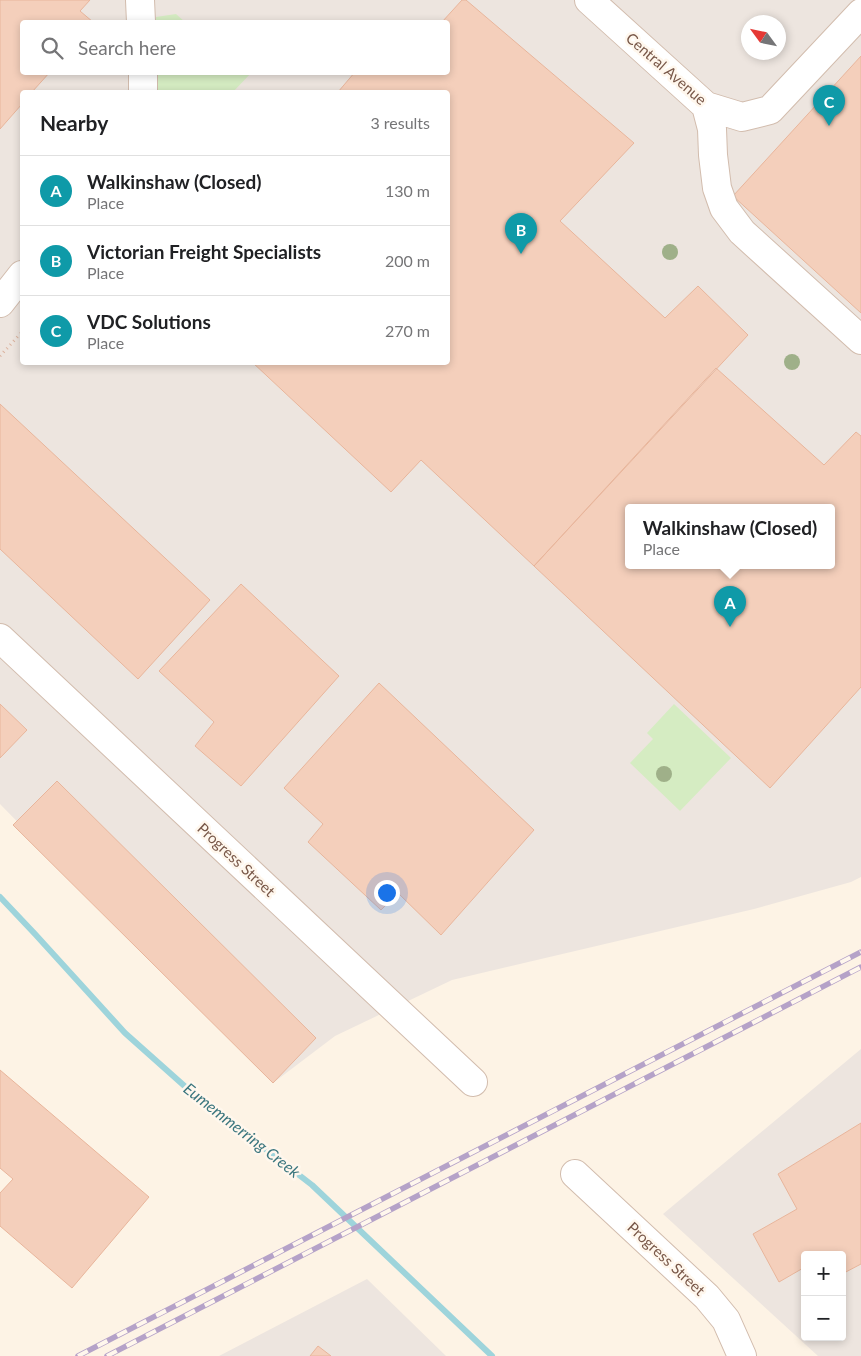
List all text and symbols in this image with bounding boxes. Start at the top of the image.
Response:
north arrow [741,15,786,60]
search box [20,20,450,75]
street label: Central Avenue [623,28,711,108]
icon: search [38,34,66,62]
text: Search here [78,36,176,59]
pin: C [813,85,845,126]
text: Nearby [40,110,108,135]
text: 3 results [370,113,430,132]
text: Walkinshaw (Closed) [87,170,262,193]
text: A [50,181,62,200]
text: 130 m [385,181,430,200]
text: Place [87,193,124,212]
pin: B [505,213,537,254]
text: Victorian Freight Specialists [87,240,321,263]
text: B [51,251,61,270]
text: 200 m [385,251,430,270]
text: Place [87,263,124,282]
text: VDC Solutions [87,310,211,333]
text: C [51,321,61,340]
text: 270 m [385,321,430,340]
text: Place [87,333,124,352]
popup [625,504,835,569]
text: Walkinshaw (Closed) [643,516,817,539]
text: Place [643,539,680,558]
pin: A [714,586,746,627]
street label: Progress Street [194,819,280,900]
your location [374,880,400,906]
water label: Eumemmerring Creek [180,1078,305,1181]
street label: Progress Street [624,1218,710,1299]
map controls [801,1251,846,1341]
button: + [801,1251,846,1296]
button: − [801,1296,846,1341]

